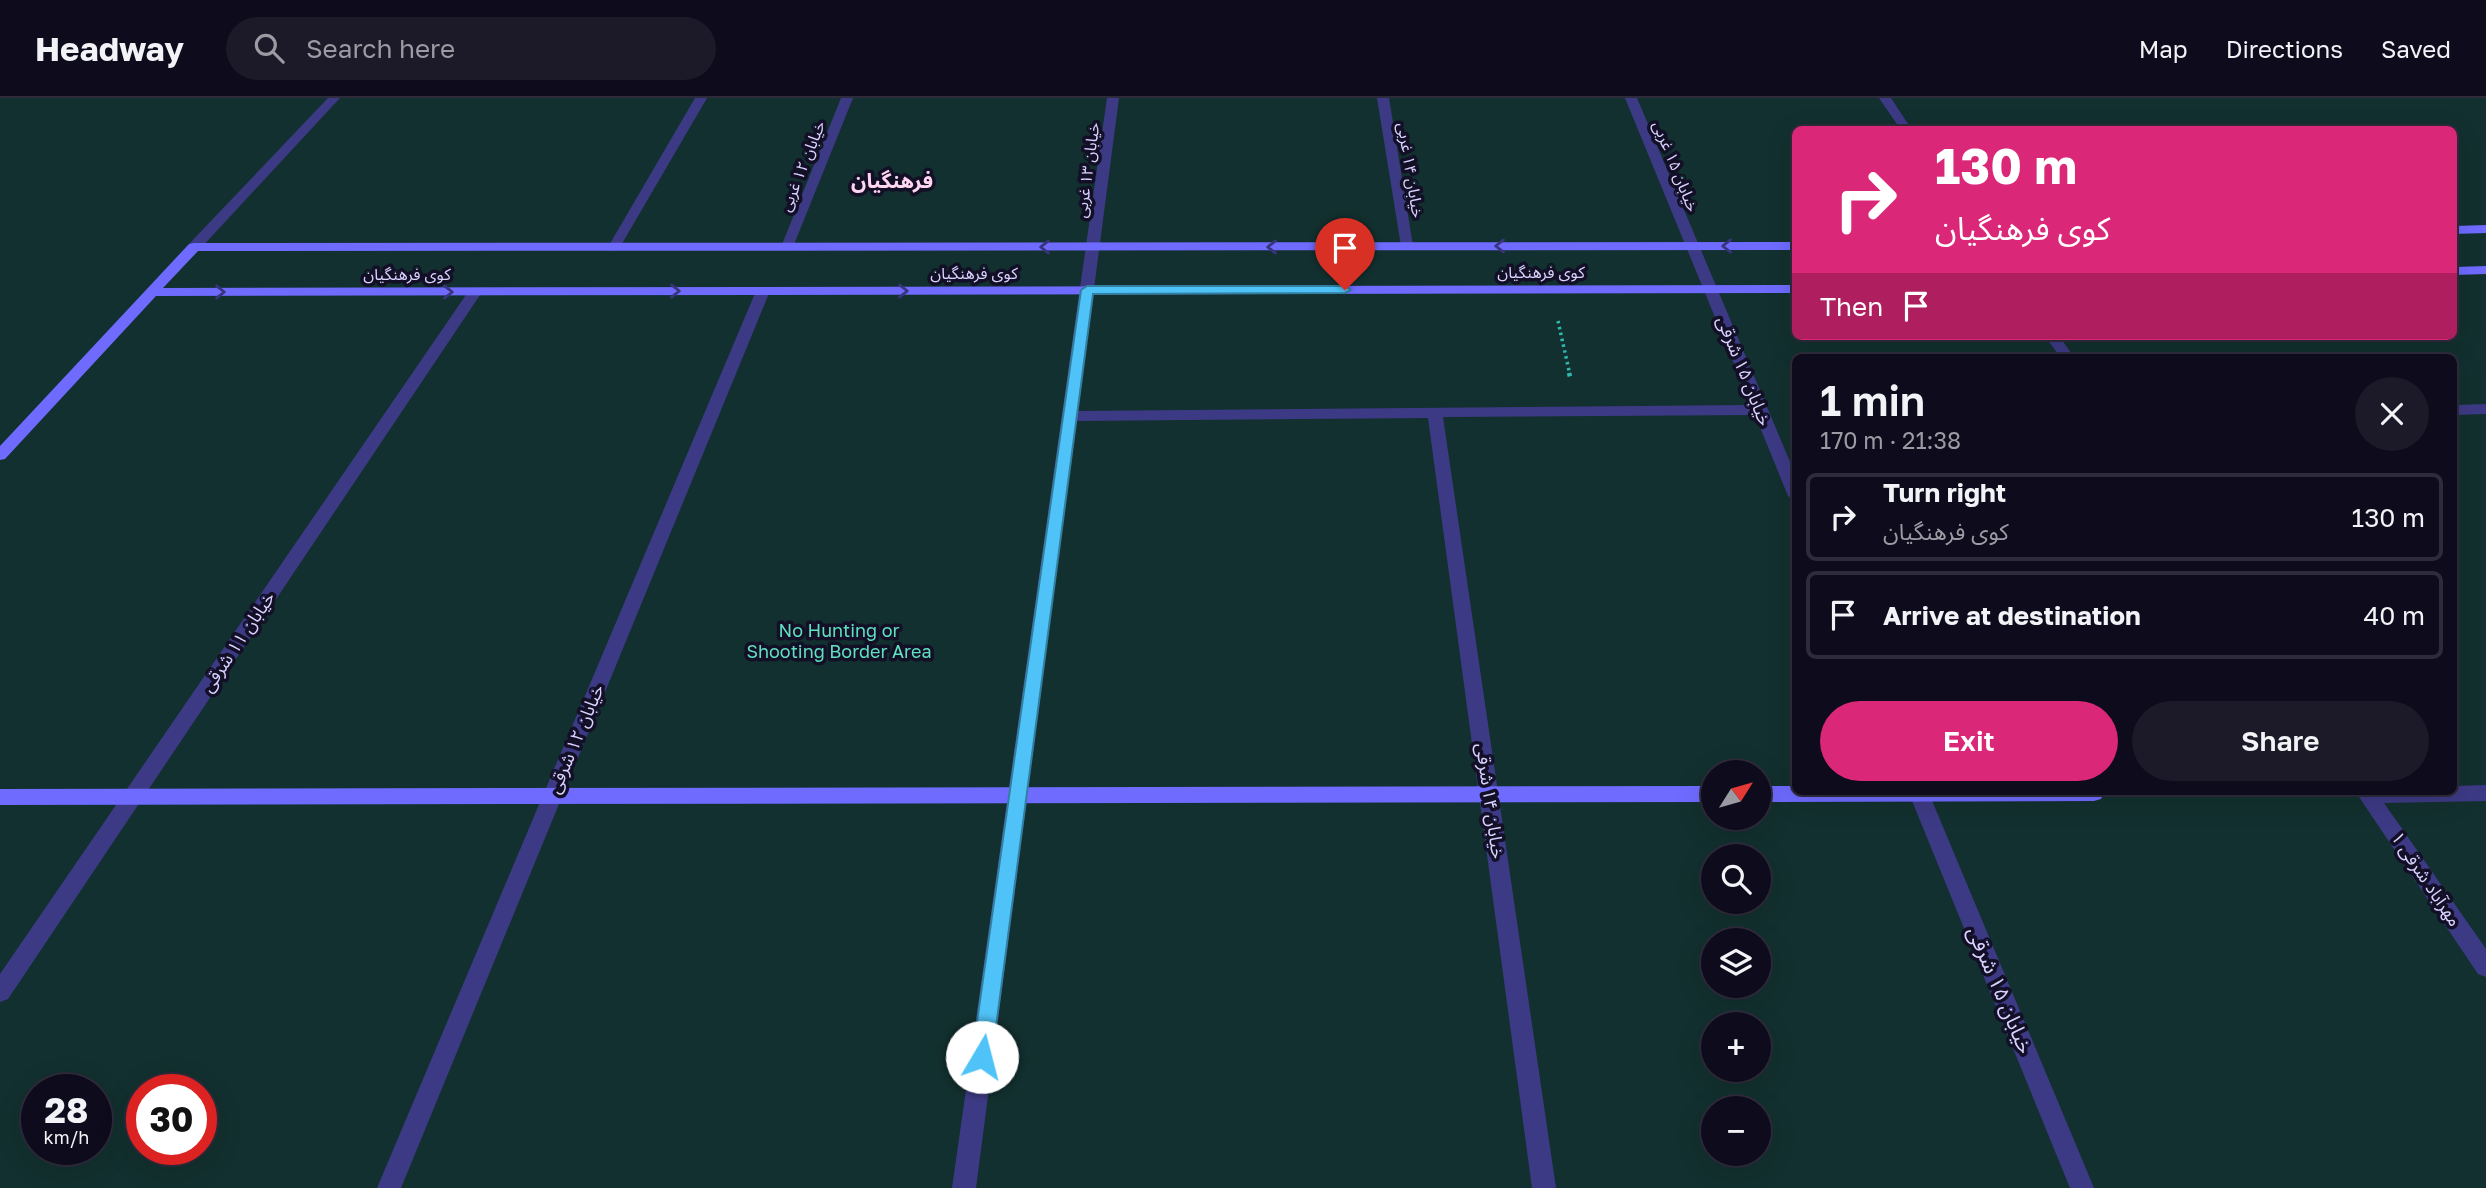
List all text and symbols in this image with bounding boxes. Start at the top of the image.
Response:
search box [226,17,716,80]
text: Headway [35,29,184,68]
icon: search [250,29,288,67]
text: Search here [306,33,455,64]
text: Map [2139,34,2188,63]
text: Directions [2226,34,2343,63]
text: Saved [2381,34,2451,63]
street label: خیابان ۱۲ غربی [775,118,829,214]
street label: خیابان ۱۵ غربی [1649,118,1703,214]
street label: خیابان ۱۳ غربی [1070,121,1104,219]
street label: خیابان ۱۴ غربی [1394,121,1428,219]
text: 130 m [1935,136,2077,195]
icon: right [1820,154,1911,245]
district label: فرهنگیان [851,167,933,193]
text: کوی فرهنگیان [1935,209,2110,247]
pin [1315,218,1375,290]
icon: arrive [1326,229,1364,267]
one-way arrow [1494,238,1505,254]
one-way arrow [1722,238,1732,254]
one-way arrow [1039,239,1050,255]
one-way arrow [1267,239,1277,255]
street label: کوی فرهنگیان [1497,262,1585,282]
street label: کوی فرهنگیان [930,263,1018,283]
street label: کوی فرهنگیان [363,264,451,284]
one-way arrow [671,283,681,299]
one-way arrow [898,283,909,299]
one-way arrow [216,284,226,300]
one-way arrow [443,284,454,300]
icon: arrive [1897,287,1935,325]
text: Then [1820,291,1883,322]
street label: خیابان ۱۵ شرقی [1712,312,1777,429]
text: 1 min [1820,375,1925,425]
button: close [2355,377,2429,451]
text: 170 m · 21:38 [1820,426,1961,454]
text: Turn right [1883,477,2006,508]
icon: right [1824,498,1862,536]
text: 130 m [2352,502,2425,533]
text: کوی فرهنگیان [1883,517,2009,545]
street label: خیابان ۱۱ شرقی [195,587,280,696]
icon: arrive [1824,596,1862,634]
text: Arrive at destination [1883,600,2141,631]
text: 40 m [2364,600,2425,631]
park label: No Hunting or Shooting Border Area [746,619,932,662]
street label: خیابان ۱۲ شرقی [542,681,609,797]
button: Exit [1820,701,2118,781]
button: Share [2132,701,2429,781]
street label: خیابان ۱۴ شرقی [1471,742,1510,860]
north arrow [1701,760,1771,830]
map controls [1701,760,1771,1166]
street label: مهرآباد شرقی ١ [2386,827,2467,931]
button: search [1701,844,1771,914]
street label: خیابان ۱۵ شرقی [1962,922,2039,1057]
button: layers [1701,928,1771,998]
button: + [1701,1012,1771,1082]
position arrow [945,1020,1019,1094]
speed limit sign: 30 [126,1074,217,1165]
text: 28 [45,1089,88,1131]
button: − [1701,1096,1771,1166]
text: km/h [44,1126,89,1148]

